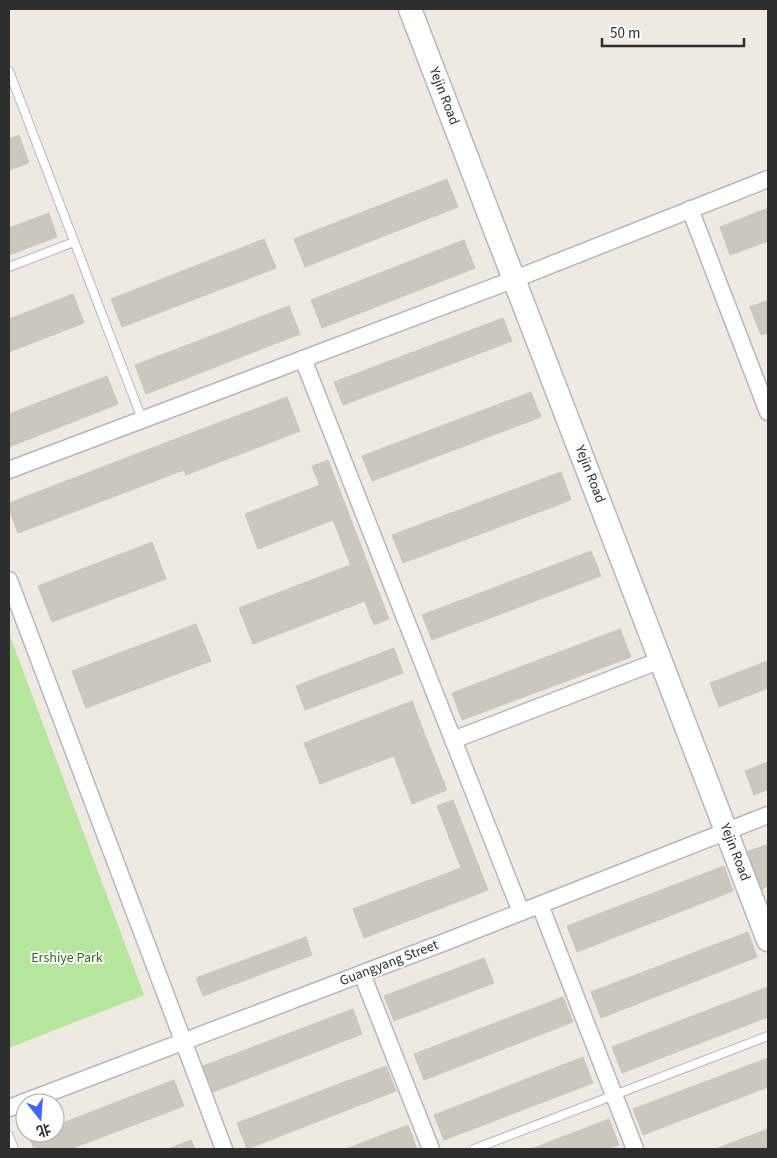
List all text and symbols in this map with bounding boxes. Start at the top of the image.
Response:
scale bar [602,15,744,47]
text: 50 m [610,23,640,44]
street label: Yejin Road [423,63,464,128]
street label: Yejin Road [569,441,610,506]
street label: Yejin Road [714,819,755,884]
street label: Guangyang Street [337,935,441,991]
park label: Ershiye Park [31,948,103,968]
north arrow [15,1093,65,1143]
text: 北 [34,1118,53,1141]

